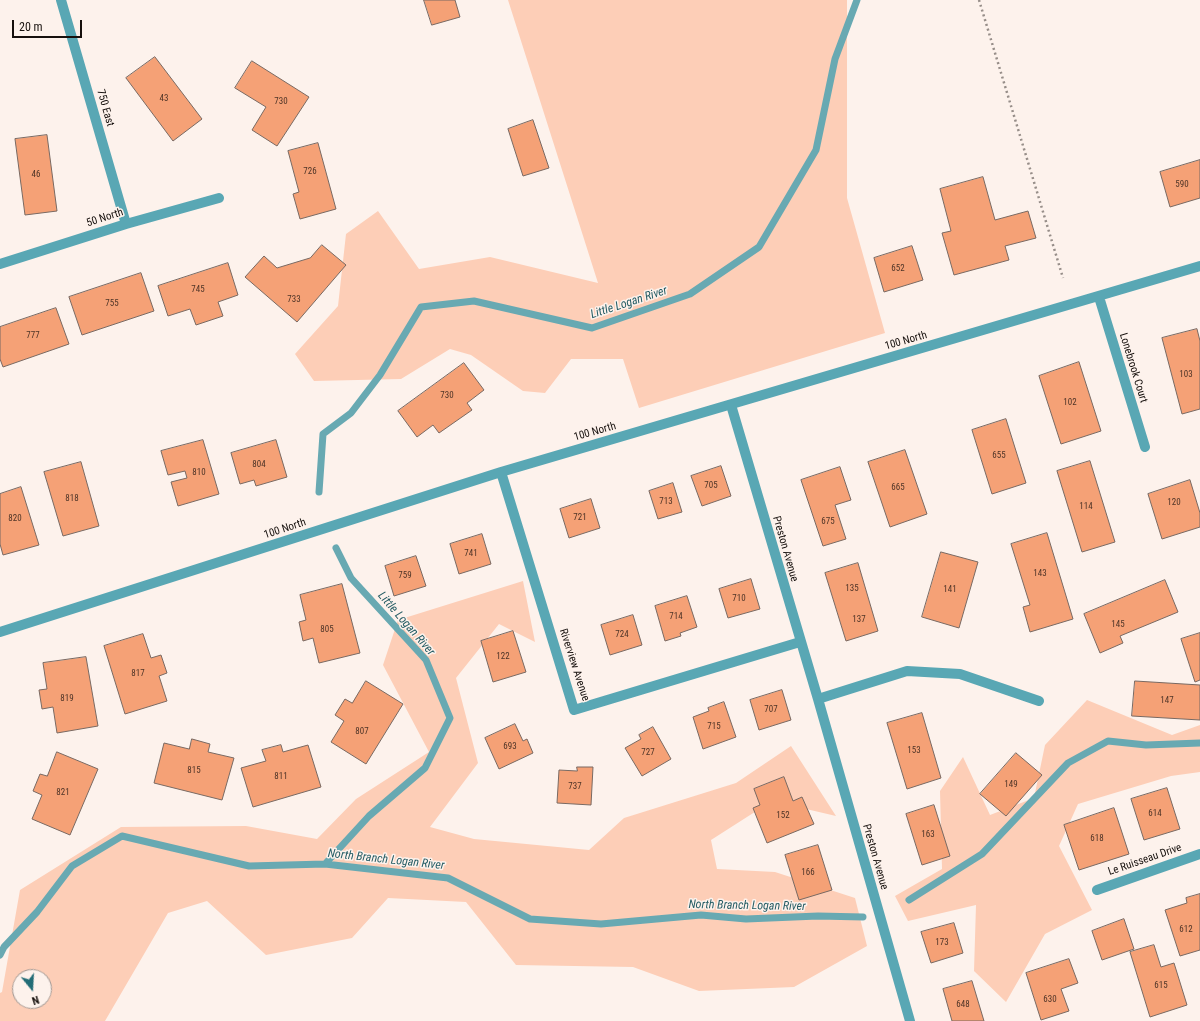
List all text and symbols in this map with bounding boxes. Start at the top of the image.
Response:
scale bar [14,12,84,38]
text: 20 m [19,20,43,34]
street label: 750 East [93,88,117,128]
house number: 43 [160,94,168,104]
house number: 730 [274,97,288,107]
house number: 726 [303,167,317,177]
house number: 46 [32,170,40,180]
house number: 590 [1175,180,1189,190]
street label: 50 North [85,206,125,230]
house number: 652 [891,264,905,274]
water label: Little Logan River [589,284,669,322]
house number: 745 [191,285,205,295]
house number: 733 [287,295,301,305]
house number: 755 [105,299,119,309]
street label: 100 North [883,329,929,353]
house number: 777 [26,331,40,341]
street label: Lonebrook Court [1116,331,1150,405]
house number: 103 [1179,370,1193,380]
house number: 730 [440,391,454,401]
house number: 102 [1063,398,1077,408]
street label: 100 North [572,420,618,444]
house number: 655 [992,451,1006,461]
house number: 804 [252,460,266,470]
house number: 810 [192,468,206,478]
house number: 705 [704,481,718,491]
house number: 665 [891,483,905,493]
house number: 818 [65,494,79,504]
house number: 713 [659,497,673,507]
house number: 120 [1167,498,1181,508]
house number: 114 [1079,502,1093,512]
house number: 721 [573,513,587,523]
house number: 820 [8,514,22,524]
street label: Preston Avenue [769,515,801,583]
street label: 100 North [262,516,308,542]
house number: 675 [821,517,835,527]
house number: 741 [464,549,478,559]
house number: 143 [1033,569,1047,579]
house number: 759 [398,571,412,581]
house number: 135 [845,584,859,594]
house number: 141 [943,585,957,595]
water label: Little Logan River [374,589,438,659]
house number: 710 [732,594,746,604]
house number: 714 [669,612,683,622]
house number: 137 [852,615,866,625]
house number: 145 [1111,620,1125,630]
house number: 805 [320,625,334,635]
street label: Riverview Avenue [556,627,592,703]
house number: 724 [615,630,629,640]
house number: 122 [496,652,510,662]
house number: 817 [131,669,145,679]
house number: 819 [60,694,74,704]
house number: 147 [1160,696,1174,706]
house number: 707 [764,705,778,715]
house number: 715 [707,722,721,732]
house number: 807 [355,727,369,737]
house number: 693 [503,742,517,752]
house number: 153 [907,746,921,756]
house number: 727 [641,748,655,758]
house number: 815 [187,766,201,776]
house number: 811 [274,772,288,782]
house number: 149 [1004,780,1018,790]
house number: 737 [568,782,582,792]
house number: 821 [56,788,70,798]
house number: 614 [1148,809,1162,819]
house number: 152 [776,811,790,821]
street label: Preston Avenue [859,823,891,891]
house number: 163 [921,830,935,840]
house number: 618 [1090,834,1104,844]
street label: Le Ruisseau Drive [1107,841,1183,879]
water label: North Branch Logan River [327,847,445,873]
house number: 166 [801,868,815,878]
water label: North Branch Logan River [688,898,806,914]
house number: 612 [1179,925,1193,935]
house number: 173 [935,938,949,948]
north arrow [12,969,52,1009]
house number: 615 [1154,981,1168,991]
text: N [30,993,41,1007]
house number: 630 [1043,995,1057,1005]
house number: 648 [956,1000,970,1010]

